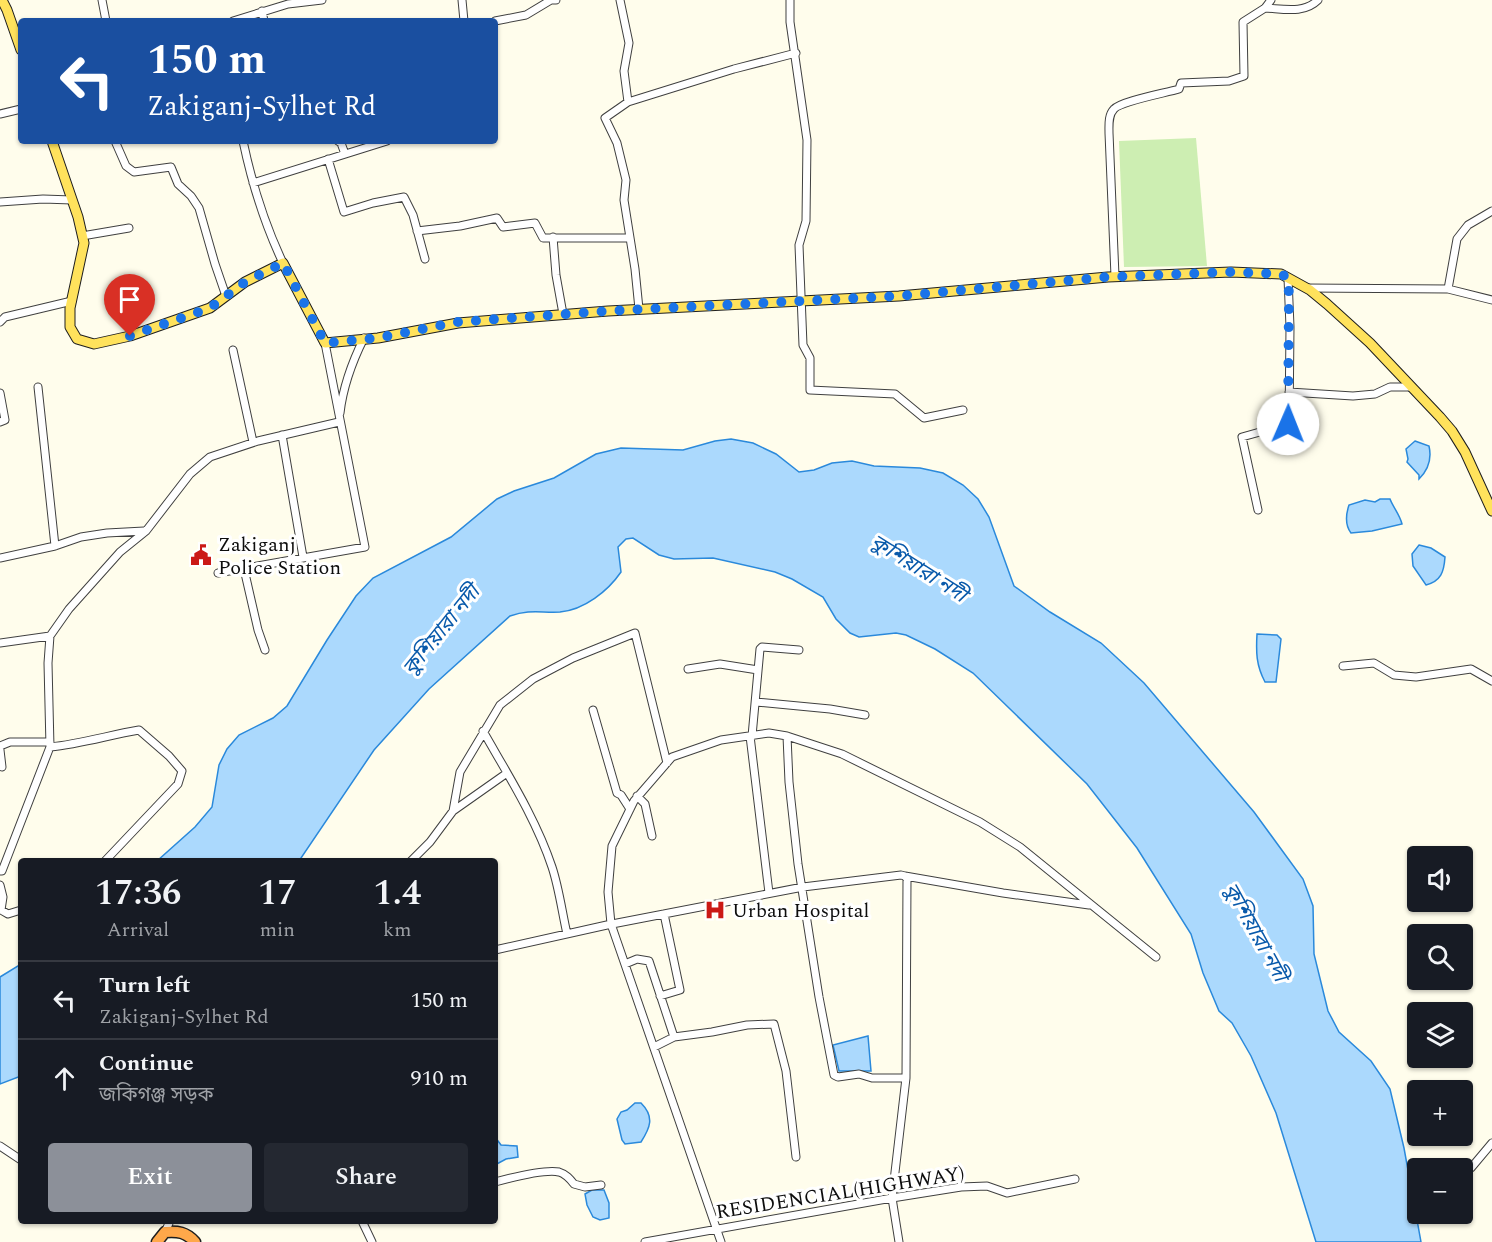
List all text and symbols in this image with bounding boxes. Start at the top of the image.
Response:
text: 150 m [147,29,266,92]
icon: left [48,42,126,120]
text: Zakiganj-Sylhet Rd [147,86,376,128]
pin [104,274,155,336]
icon: arrive [113,283,146,316]
position arrow [1256,392,1320,456]
water label: কুশিয়ারা নদী [864,527,977,614]
place label: Zakiganj Police Station [218,530,341,583]
public building icon: Zakiganj Police Station [189,543,213,567]
water label: কুশিয়ারা নদী [395,575,491,683]
map controls [1407,846,1473,1224]
button: sound [1407,846,1473,912]
text: 17:36 [95,866,181,921]
text: 17 [258,866,297,921]
text: 1.4 [373,866,421,921]
water label: কুশিয়ারা নদী [1215,877,1298,992]
place label: Urban Hospital [732,896,869,926]
hospital icon: Urban Hospital [703,898,727,922]
text: Arrival [107,915,169,945]
text: min [260,915,295,945]
text: km [383,915,411,945]
button: search [1407,924,1473,990]
text: Turn left [99,969,191,1002]
icon: left [48,984,81,1017]
text: 150 m [411,984,468,1017]
text: Zakiganj-Sylhet Rd [99,1002,269,1032]
button: layers [1407,1002,1473,1068]
text: Continue [99,1047,194,1080]
icon: ahead [48,1062,81,1095]
text: 910 m [411,1062,468,1095]
text: জকিগঞ্জ সড়ক [99,1080,214,1110]
button: + [1407,1080,1473,1146]
button: Exit [48,1143,252,1212]
button: Share [264,1143,468,1212]
button: − [1407,1158,1473,1224]
street label: RESIDENCIAL(HIGHWAY) [714,1159,967,1227]

